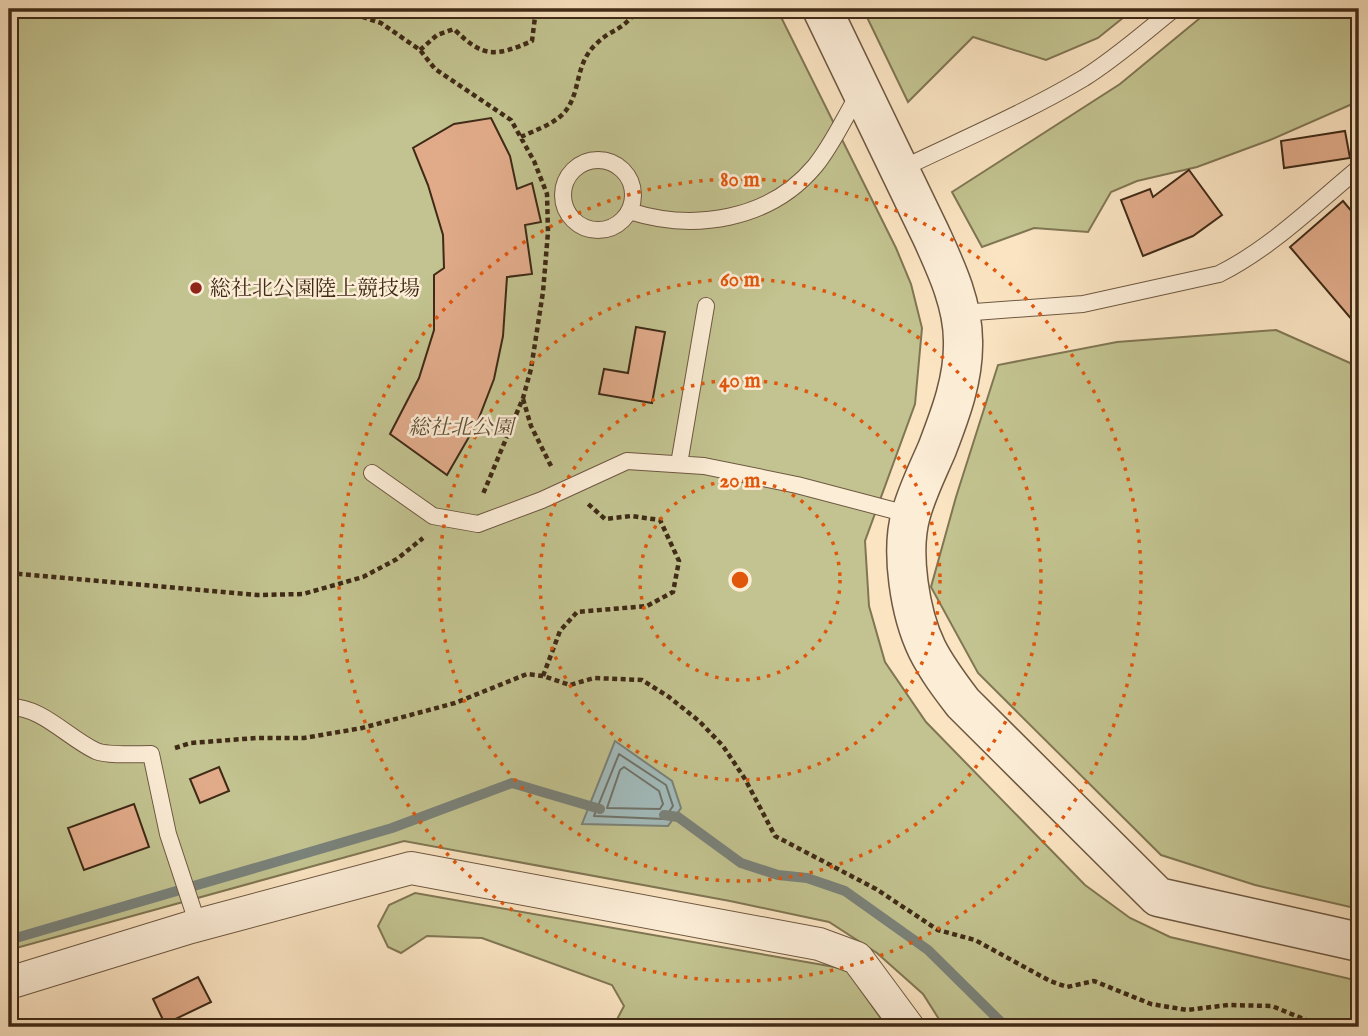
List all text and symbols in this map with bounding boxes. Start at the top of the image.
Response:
text: 80 m [720,167,760,194]
text: 60 m [720,267,761,294]
place label: 総社北公園陸上競技場 [210,276,420,303]
marker: 総社北公園陸上競技場 [188,280,204,296]
text: 40 m [719,368,761,395]
park label: 総社北公園 [409,415,516,442]
text: 20 m [720,468,761,495]
centre of rings [728,568,752,592]

